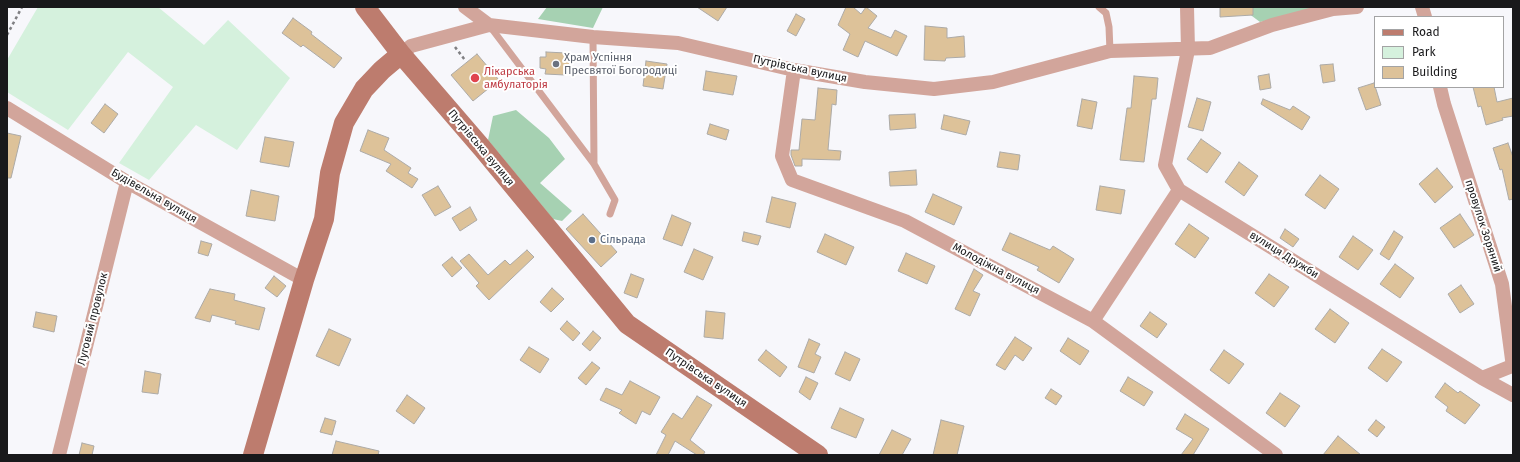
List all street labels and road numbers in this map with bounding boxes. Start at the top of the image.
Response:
street label: Путрівська вулиця [752,53,848,85]
street label: Путрівська вулиця [445,107,517,189]
street label: Будівельна вулиця [109,166,199,226]
street label: провулок Зоряний [1462,178,1504,274]
street label: вулиця Дружби [1247,228,1321,282]
street label: Молодіжна вулиця [950,240,1042,298]
street label: Луговий провулок [75,271,111,367]
street label: Путрівська вулиця [663,346,749,410]

